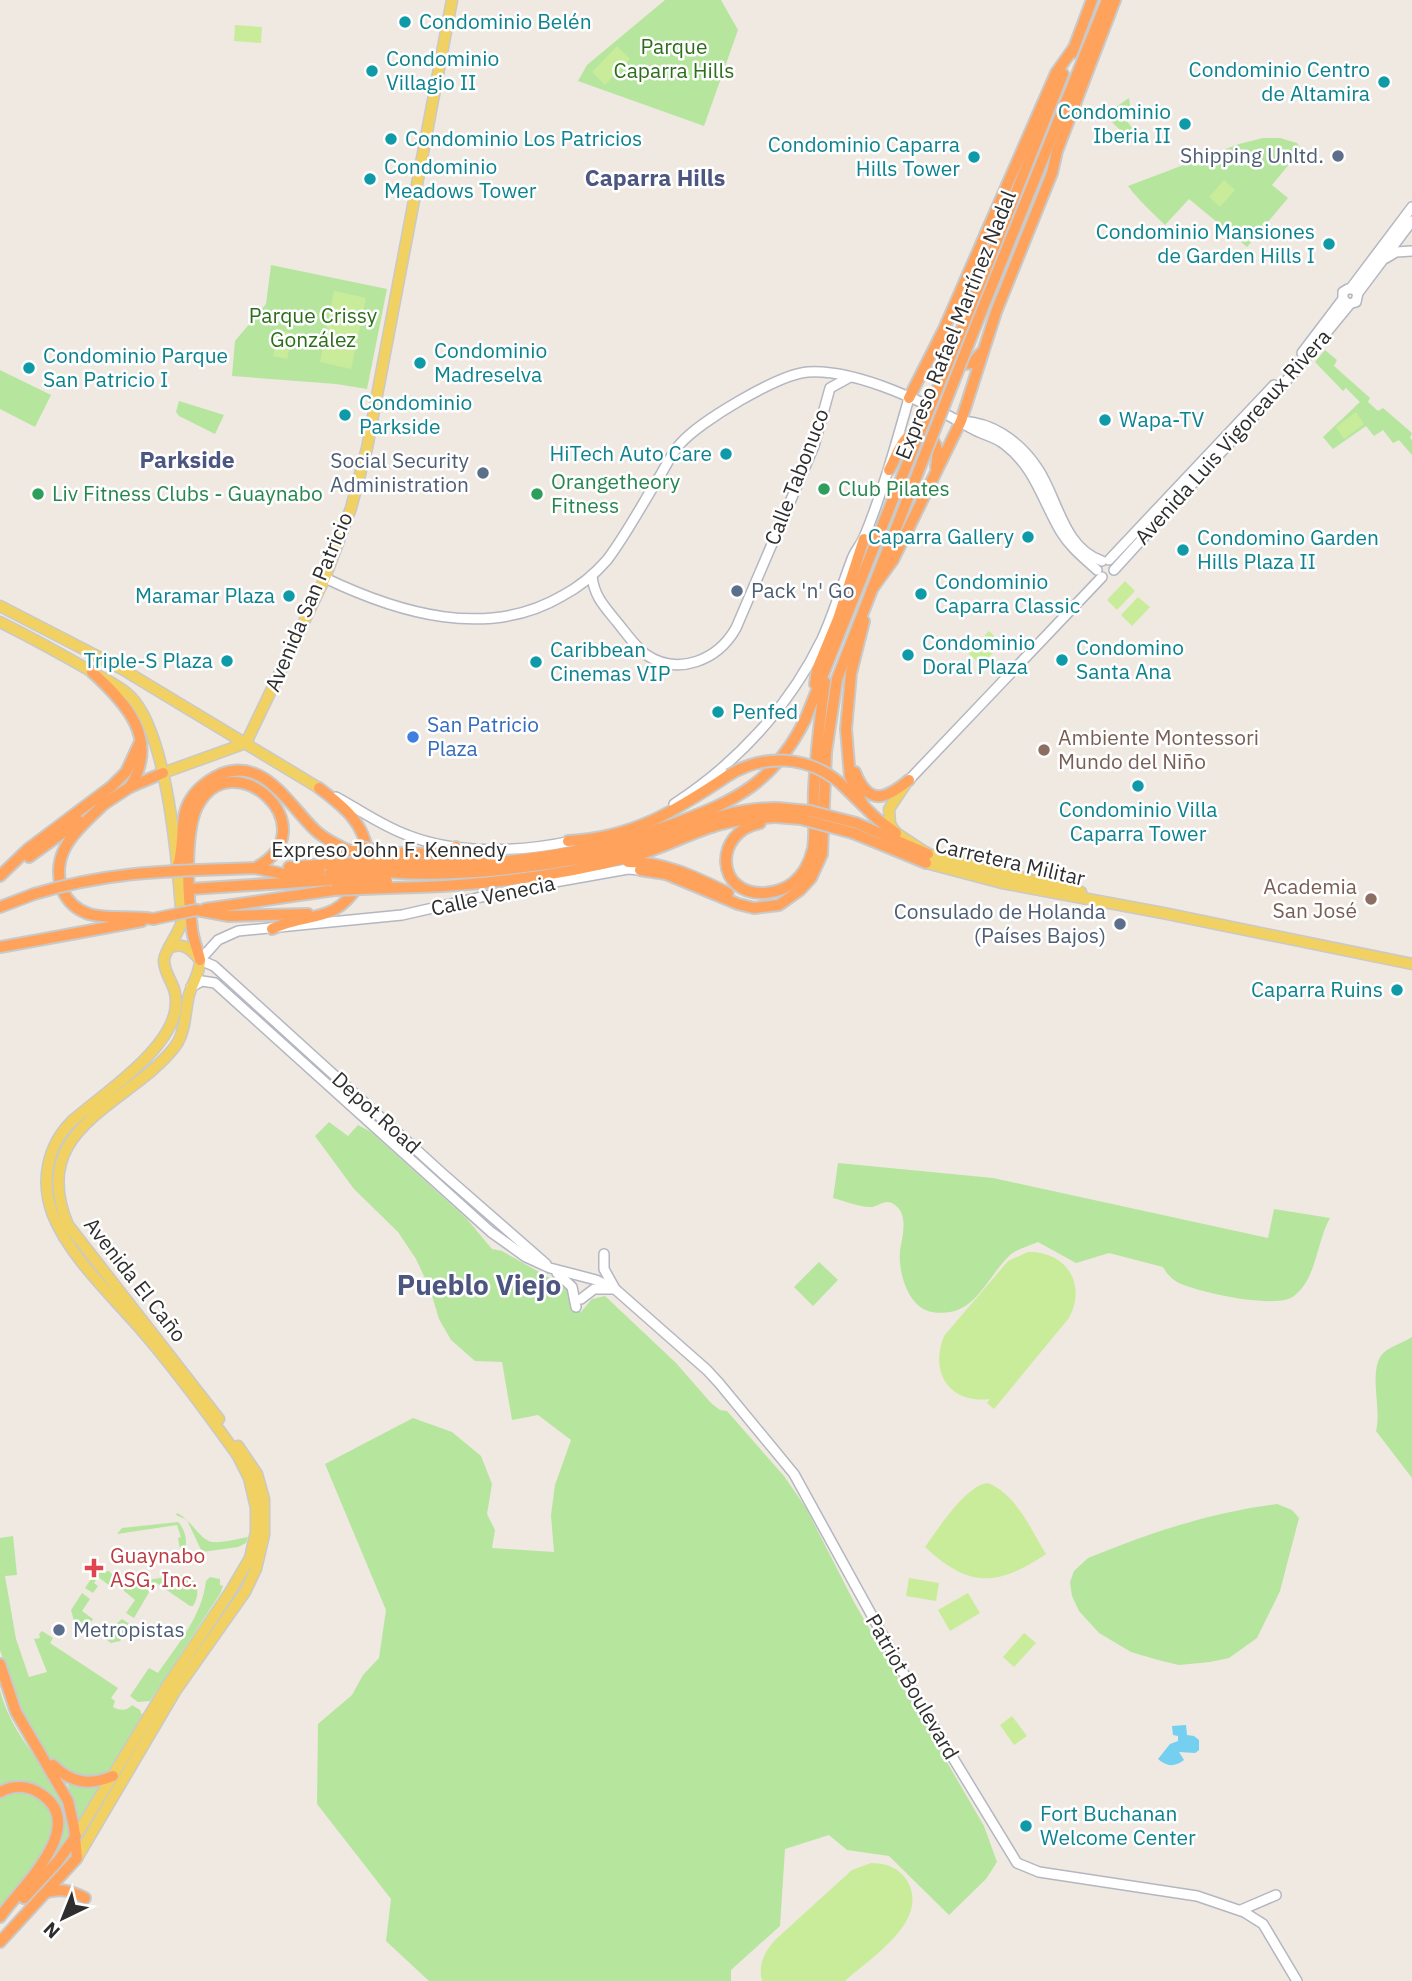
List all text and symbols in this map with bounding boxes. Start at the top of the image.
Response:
place label: Condominio Belén [419,7,592,35]
marker: Condominio Belén [397,14,413,30]
park label: Parque Caparra Hills [614,32,734,84]
place label: Condominio Villagio II [386,44,499,96]
place label: Condominio Centro de Altamira [1189,55,1370,107]
marker: Condominio Villagio II [364,63,380,79]
marker: Condominio Centro de Altamira [1376,74,1392,90]
place label: Condominio Iberia II [1058,97,1171,149]
marker: Condominio Iberia II [1177,116,1193,132]
place label: Condominio Los Patricios [405,124,642,152]
place label: Condominio Caparra Hills Tower [768,130,960,182]
marker: Condominio Los Patricios [383,131,399,147]
place label: Shipping Unltd. [1180,141,1324,169]
marker: Shipping Unltd. [1330,148,1346,164]
marker: Condominio Caparra Hills Tower [966,149,982,165]
place label: Condominio Meadows Tower [384,152,537,204]
district label: Caparra Hills [585,162,725,192]
marker: Condominio Meadows Tower [362,171,378,187]
street label: Expreso Rafael Martínez Nadal [888,186,1022,463]
place label: Condominio Mansiones de Garden Hills I [1096,217,1315,269]
marker: Condominio Mansiones de Garden Hills I [1321,236,1337,252]
park label: Parque Crissy González [249,301,378,353]
street label: Avenida Luis Vigoreaux Rivera [1128,323,1337,550]
place label: Condominio Madreselva [434,336,547,388]
place label: Condominio Parque San Patricio I [43,341,228,393]
marker: Condominio Madreselva [412,355,428,371]
marker: Condominio Parque San Patricio I [21,360,37,376]
place label: Condominio Parkside [359,388,472,440]
street label: Calle Tabonuco [757,404,835,549]
place label: Wapa-TV [1119,405,1204,433]
marker: Condominio Parkside [337,407,353,423]
marker: Wapa-TV [1097,412,1113,428]
place label: HiTech Auto Care [550,439,712,467]
district label: Parkside [139,444,235,474]
place label: Social Security Administration [330,446,470,498]
marker: HiTech Auto Care [718,446,734,462]
marker: Social Security Administration [475,465,491,481]
place label: Orangetheory Fitness [551,467,681,519]
place label: Club Pilates [838,474,950,502]
place label: Liv Fitness Clubs - Guaynabo [52,479,323,507]
marker: Club Pilates [816,481,832,497]
marker: Liv Fitness Clubs - Guaynabo [30,486,46,502]
marker: Orangetheory Fitness [529,486,545,502]
street label: Avenida San Patricio [258,508,359,696]
place label: Caparra Gallery [868,522,1015,550]
place label: Condomino Garden Hills Plaza II [1197,523,1379,575]
marker: Caparra Gallery [1020,529,1036,545]
marker: Condomino Garden Hills Plaza II [1175,542,1191,558]
place label: Condominio Caparra Classic [935,567,1080,619]
place label: Pack 'n' Go [751,576,854,604]
place label: Maramar Plaza [135,581,275,609]
marker: Pack 'n' Go [729,583,745,599]
marker: Condominio Caparra Classic [913,586,929,602]
marker: Maramar Plaza [281,588,297,604]
place label: Condominio Doral Plaza [922,628,1035,680]
place label: Condomino Santa Ana [1076,633,1184,685]
place label: Caribbean Cinemas VIP [550,635,670,687]
place label: Triple-S Plaza [84,646,213,674]
marker: Condominio Doral Plaza [900,647,916,663]
marker: Condomino Santa Ana [1054,652,1070,668]
marker: Triple-S Plaza [219,653,235,669]
marker: Caribbean Cinemas VIP [528,654,544,670]
place label: Penfed [732,697,798,725]
marker: Penfed [710,704,726,720]
place label: San Patricio Plaza [427,710,539,762]
place label: Ambiente Montessori Mundo del Niño [1058,723,1259,775]
marker: San Patricio Plaza [405,729,421,745]
marker: Ambiente Montessori Mundo del Niño [1036,742,1052,758]
marker: Condominio Villa Caparra Tower [1130,778,1146,794]
place label: Condominio Villa Caparra Tower [1059,795,1217,847]
street label: Carretera Militar [932,830,1088,892]
street label: Expreso John F. Kennedy [271,835,507,863]
street label: Calle Venecia [428,868,557,922]
place label: Academia San José [1263,872,1357,924]
marker: Academia San José [1363,891,1379,907]
place label: Consulado de Holanda (Países Bajos) [894,897,1106,949]
marker: Consulado de Holanda (Países Bajos) [1112,916,1128,932]
place label: Caparra Ruins [1251,975,1383,1003]
marker: Caparra Ruins [1389,982,1405,998]
street label: Depot Road [326,1065,427,1160]
street label: Avenida El Caño [78,1211,193,1348]
district label: Pueblo Viejo [397,1266,561,1303]
place label: Guaynabo ASG, Inc. [110,1541,205,1593]
marker: Guaynabo ASG, Inc. [84,1558,104,1578]
street label: Patriot Boulevard [860,1609,966,1764]
place label: Metropistas [73,1615,185,1643]
marker: Metropistas [51,1622,67,1638]
place label: Fort Buchanan Welcome Center [1040,1799,1196,1851]
marker: Fort Buchanan Welcome Center [1018,1818,1034,1834]
north arrow [28,1883,98,1953]
text: N [38,1917,65,1944]

